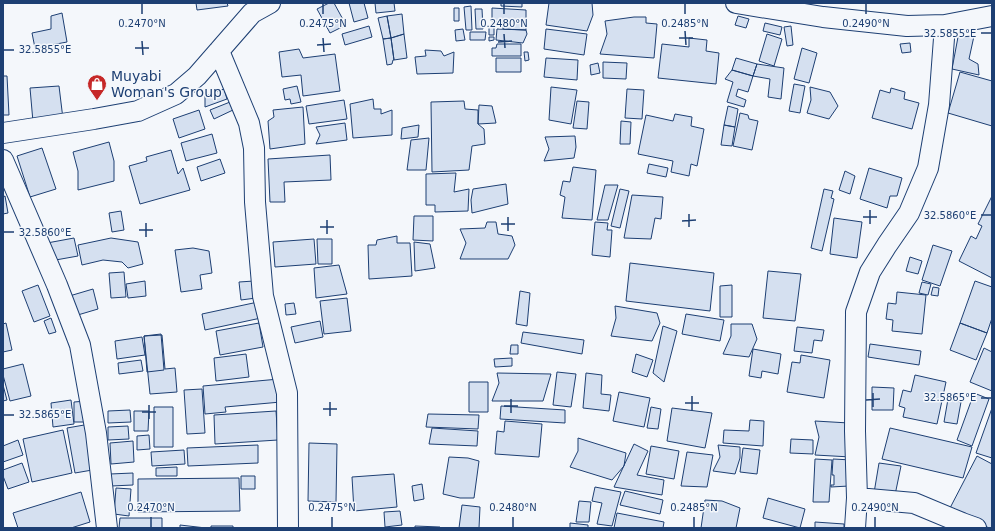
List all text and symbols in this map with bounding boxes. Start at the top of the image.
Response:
text: 0.2470°N [118,18,166,29]
text: 0.2475°N [299,18,347,29]
text: 0.2480°N [480,18,528,29]
text: 0.2485°N [661,18,709,29]
text: 0.2490°N [842,18,890,29]
text: 32.5855°E [924,28,976,39]
text: 32.5855°E [19,44,71,55]
place label: Muyabi Woman's Group [111,68,222,100]
shop icon: Muyabi Woman's Group [86,73,108,101]
text: 32.5860°E [924,210,976,221]
text: 32.5860°E [19,227,71,238]
text: 32.5865°E [924,392,976,403]
text: 32.5865°E [19,409,71,420]
text: 0.2470°N [127,502,175,513]
text: 0.2475°N [308,502,356,513]
text: 0.2480°N [489,502,537,513]
text: 0.2485°N [670,502,718,513]
text: 0.2490°N [851,502,899,513]

